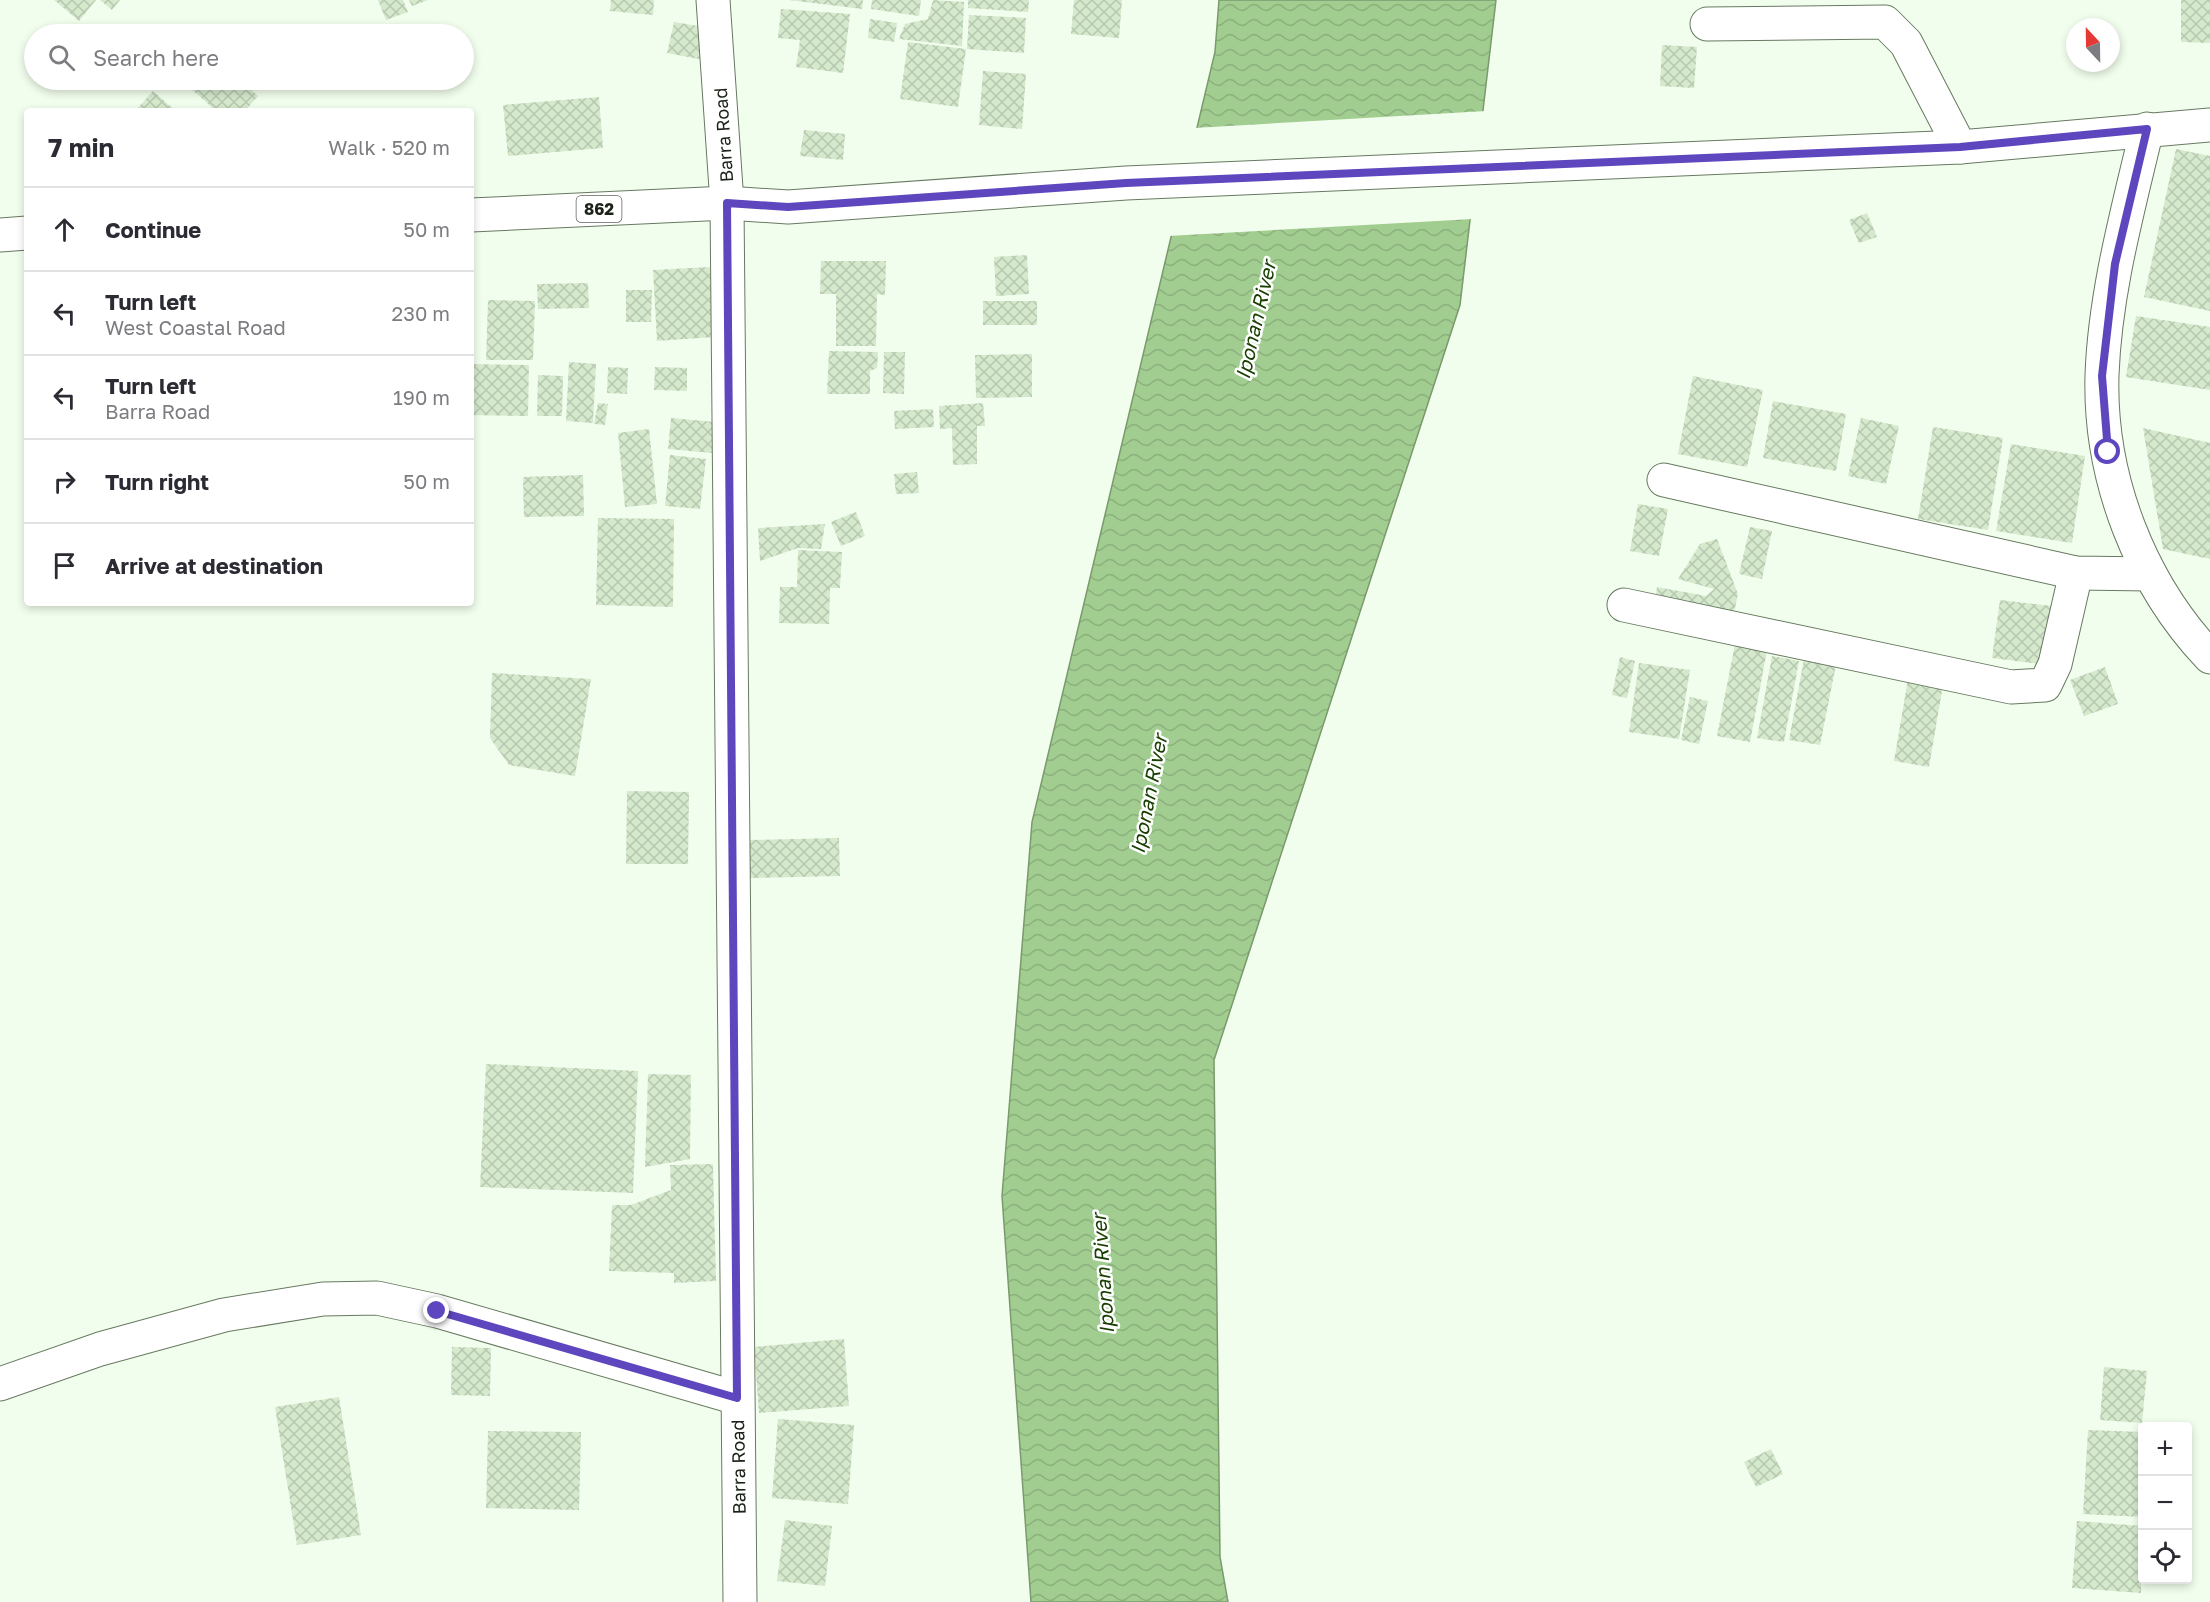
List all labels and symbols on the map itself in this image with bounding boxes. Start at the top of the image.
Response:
north arrow [2066,18,2120,72]
street label: Barra Road [709,87,737,183]
road number: 862 [576,196,622,222]
water label: Iponan River [1230,255,1281,381]
route start [2094,438,2120,464]
water label: Iponan River [1125,729,1172,856]
water label: Iponan River [1086,1210,1118,1335]
route end [423,1297,449,1323]
street label: Barra Road [726,1419,750,1515]

